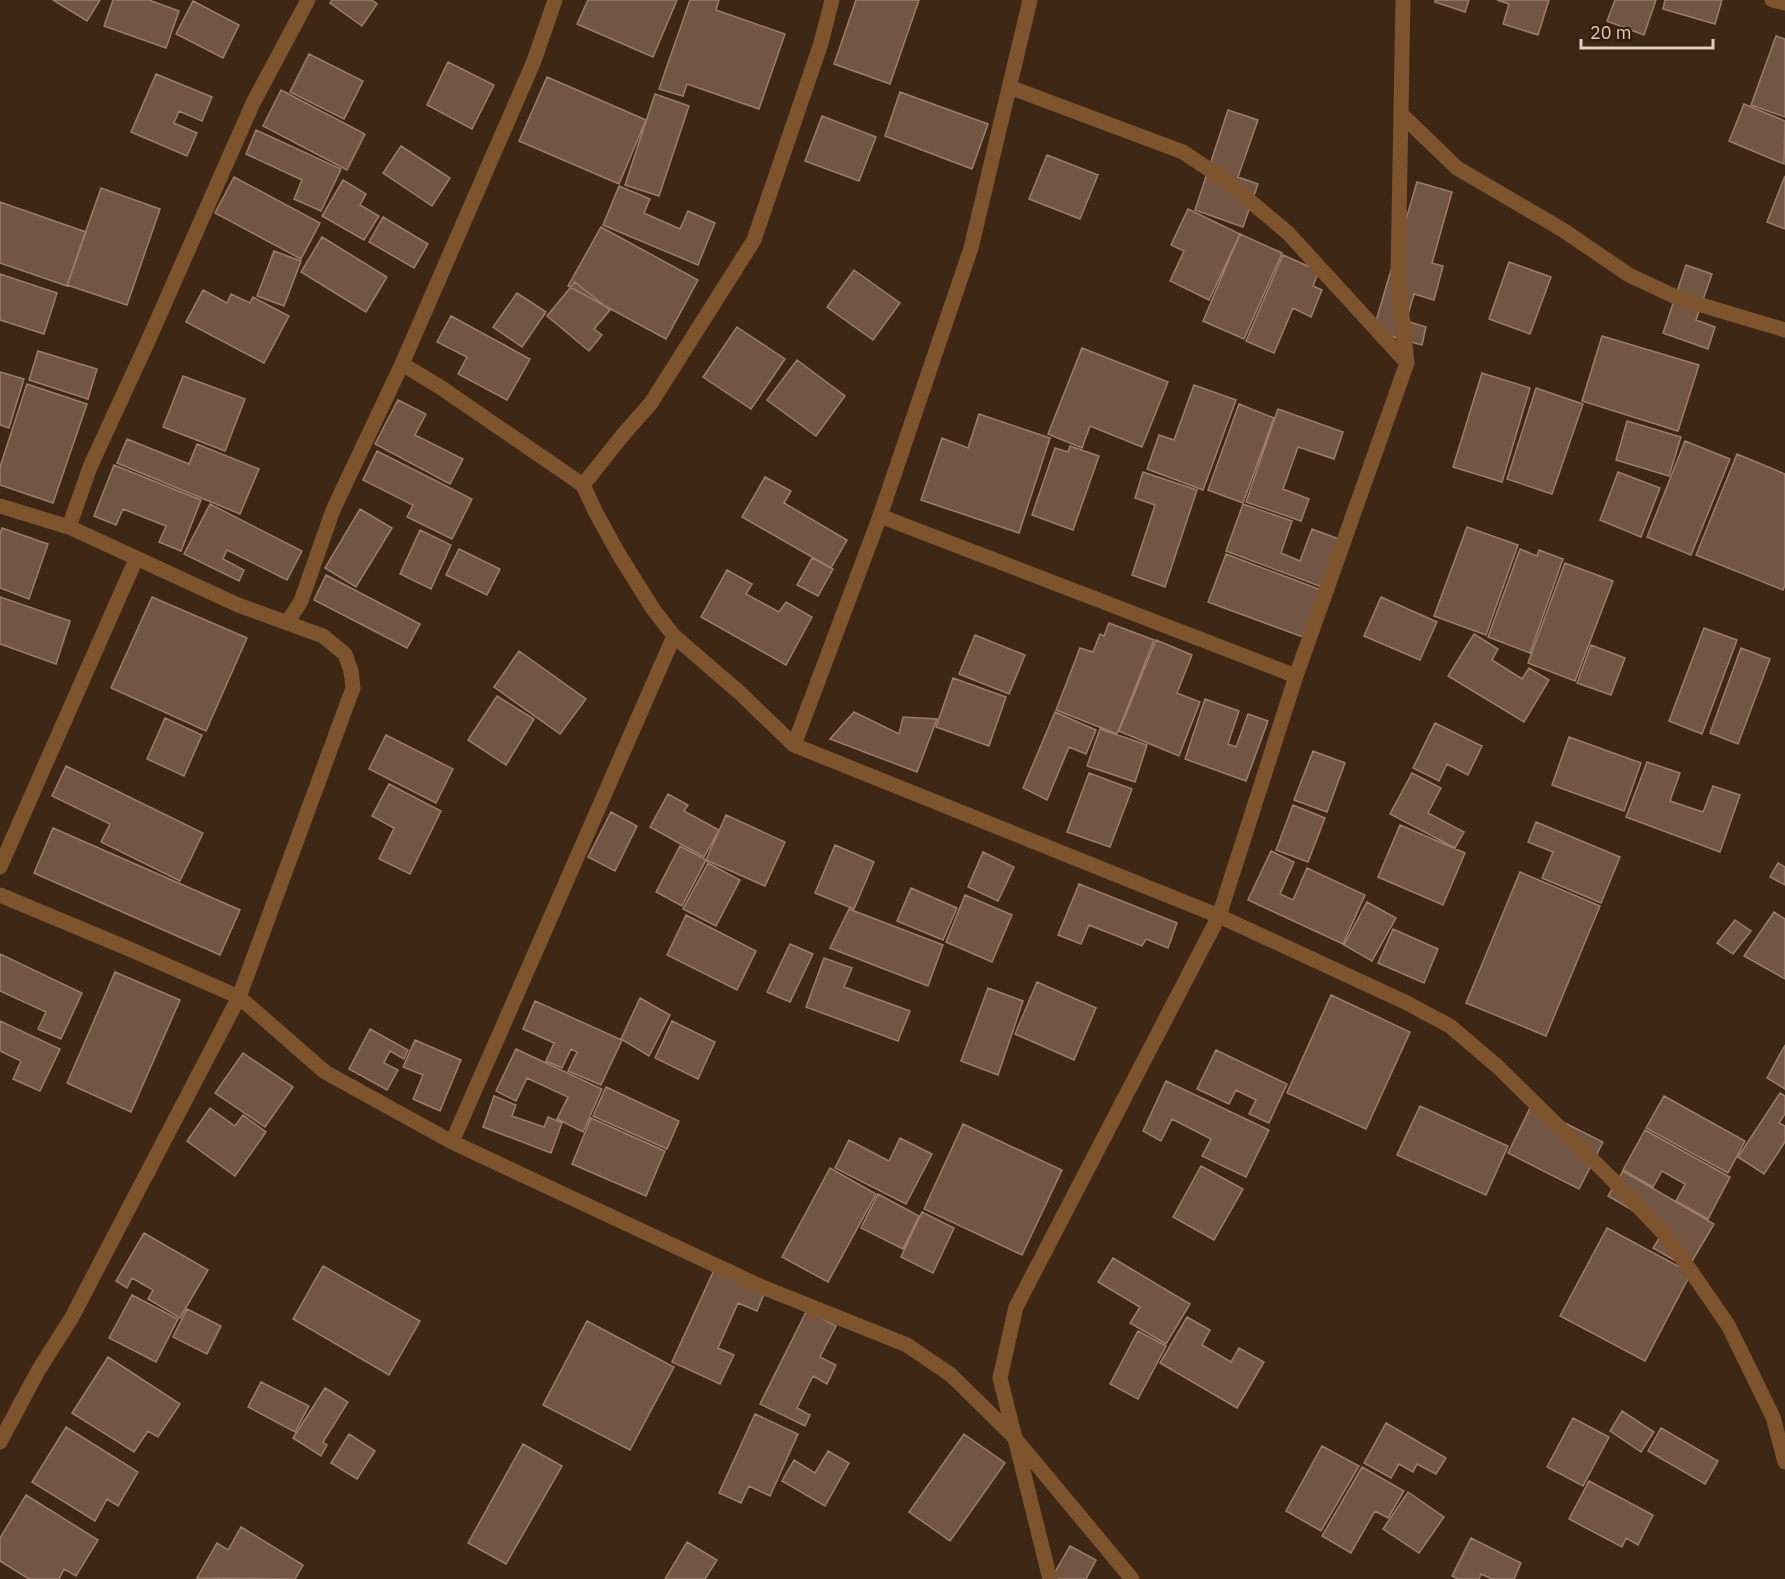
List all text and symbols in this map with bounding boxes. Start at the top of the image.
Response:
scale bar [1581,12,1713,50]
text: 20 m [1590,21,1632,44]

